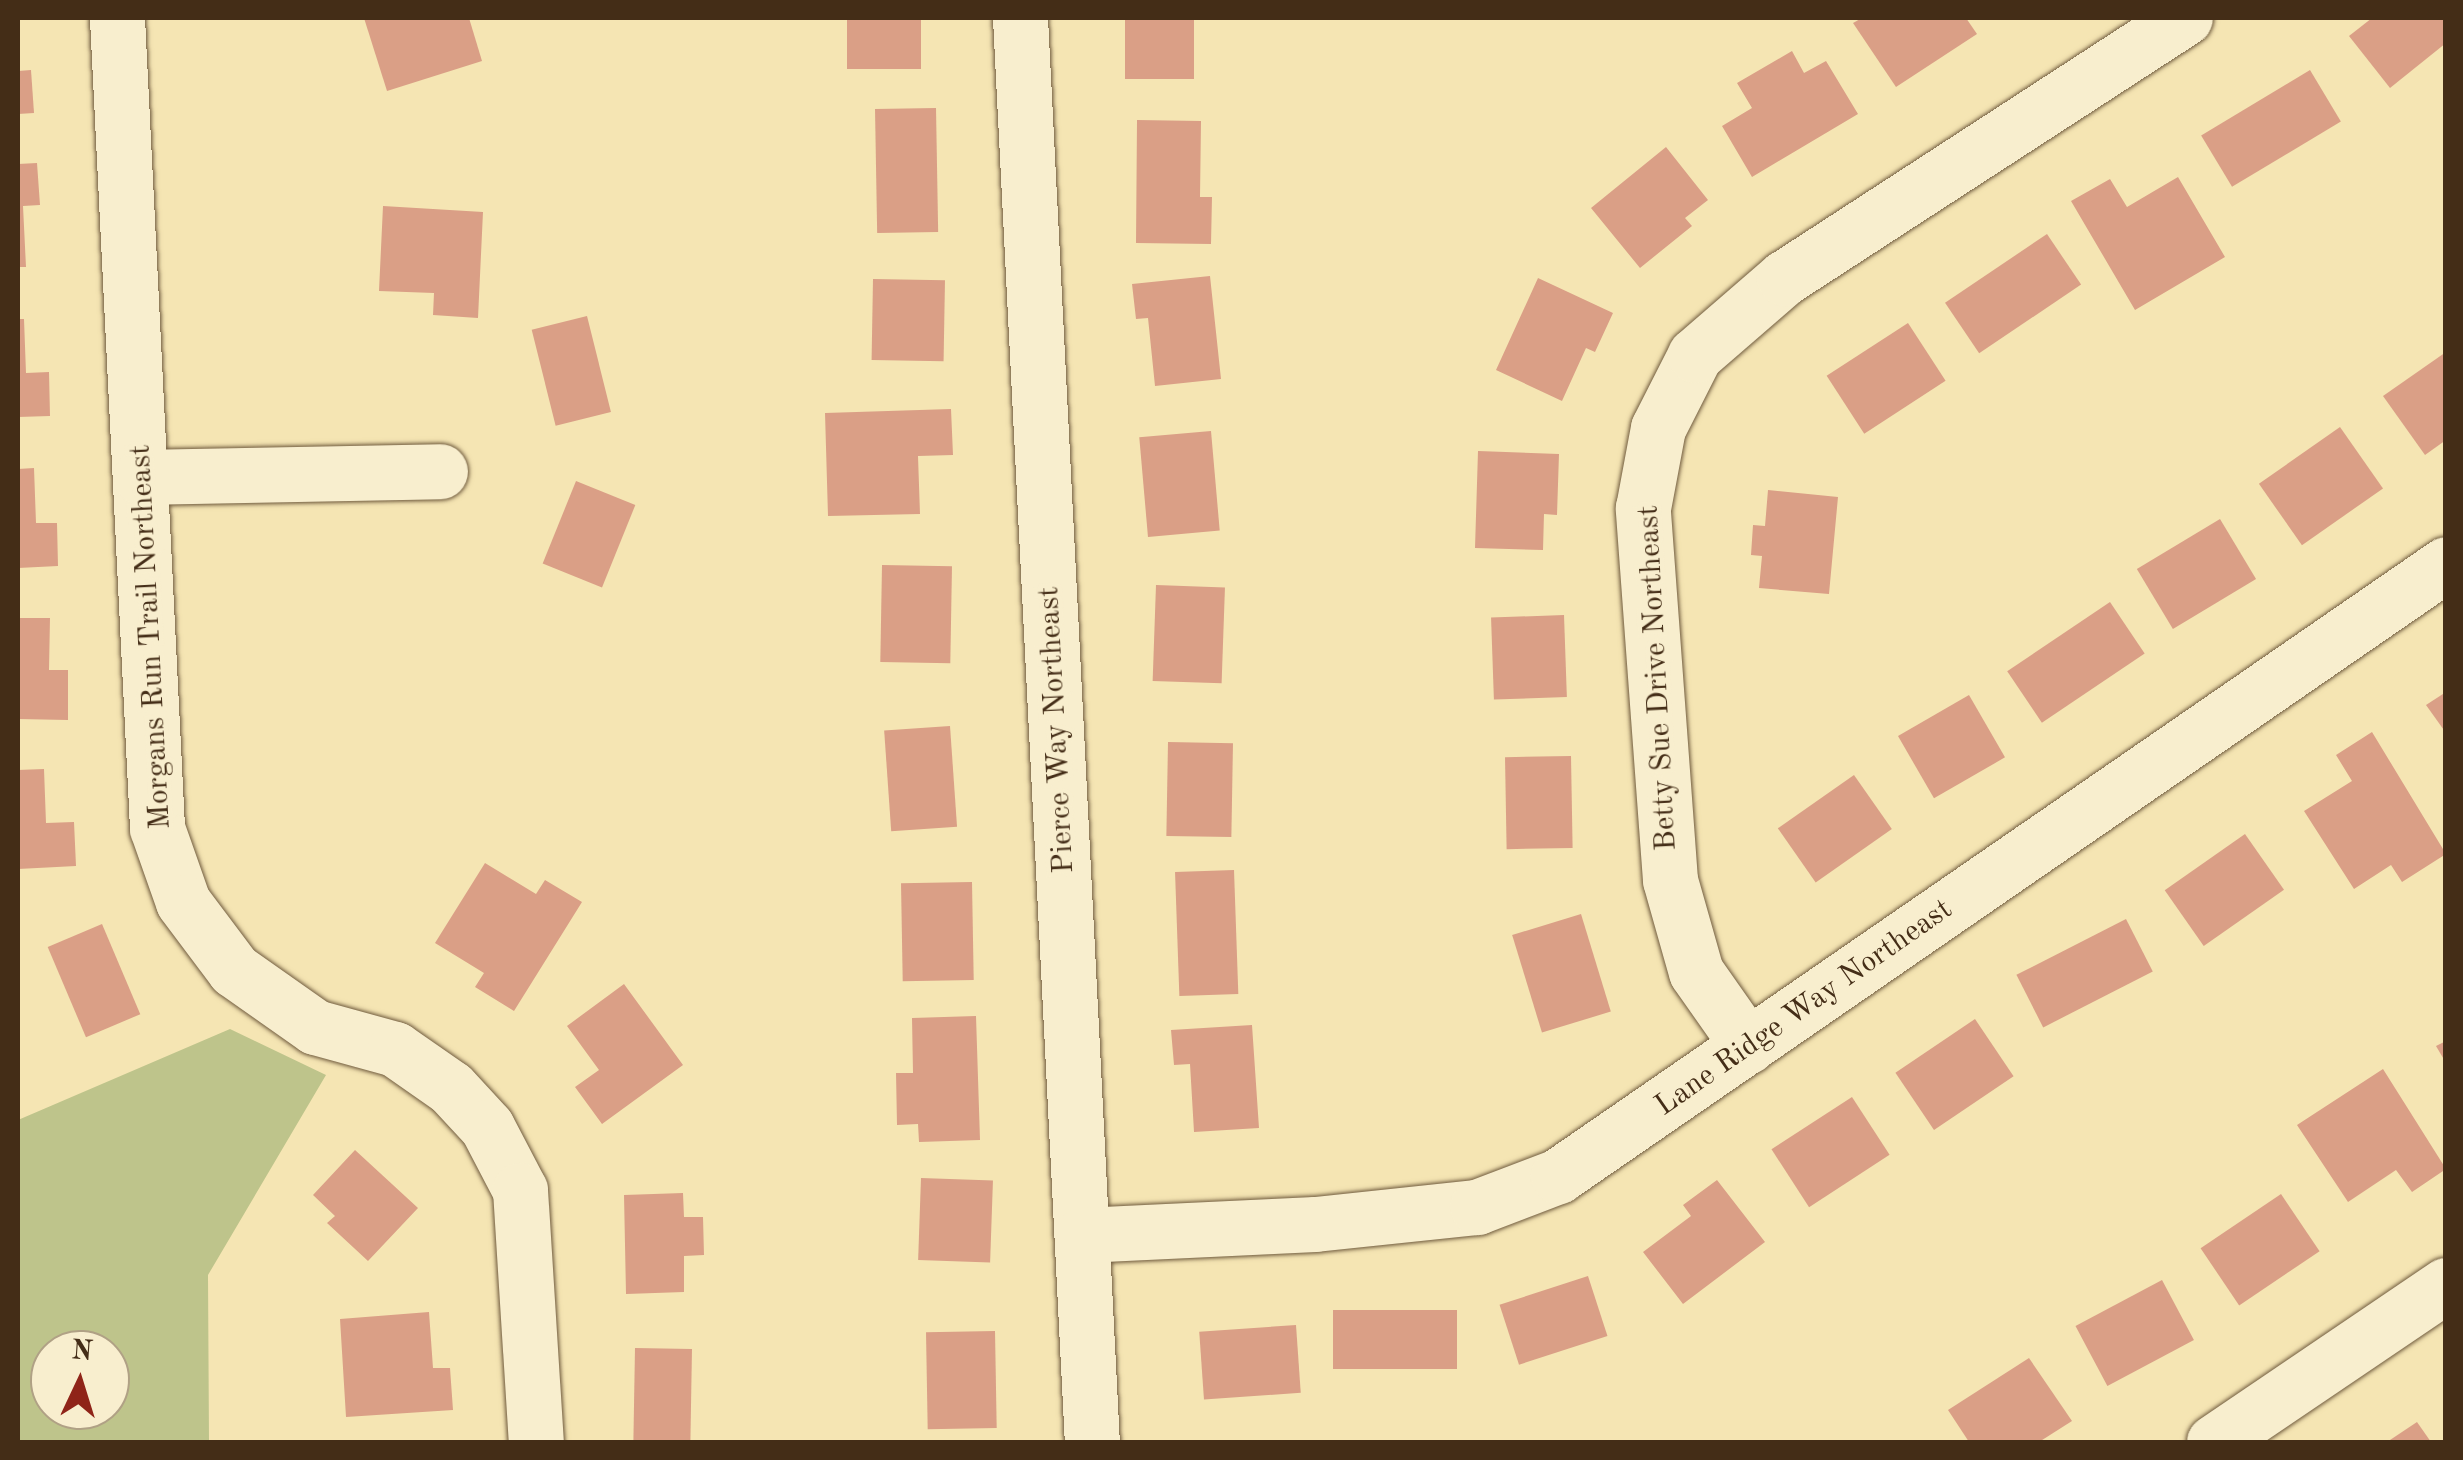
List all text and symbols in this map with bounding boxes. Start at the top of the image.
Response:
street label: Morgans Run Trail Northeast [123,444,179,830]
street label: Betty Sue Drive Northeast [1631,504,1685,852]
street label: Pierce Way Northeast [1032,586,1082,874]
street label: Lane Ridge Way Northeast [1648,892,1960,1124]
north arrow [30,1330,130,1430]
text: N [70,1337,94,1367]

